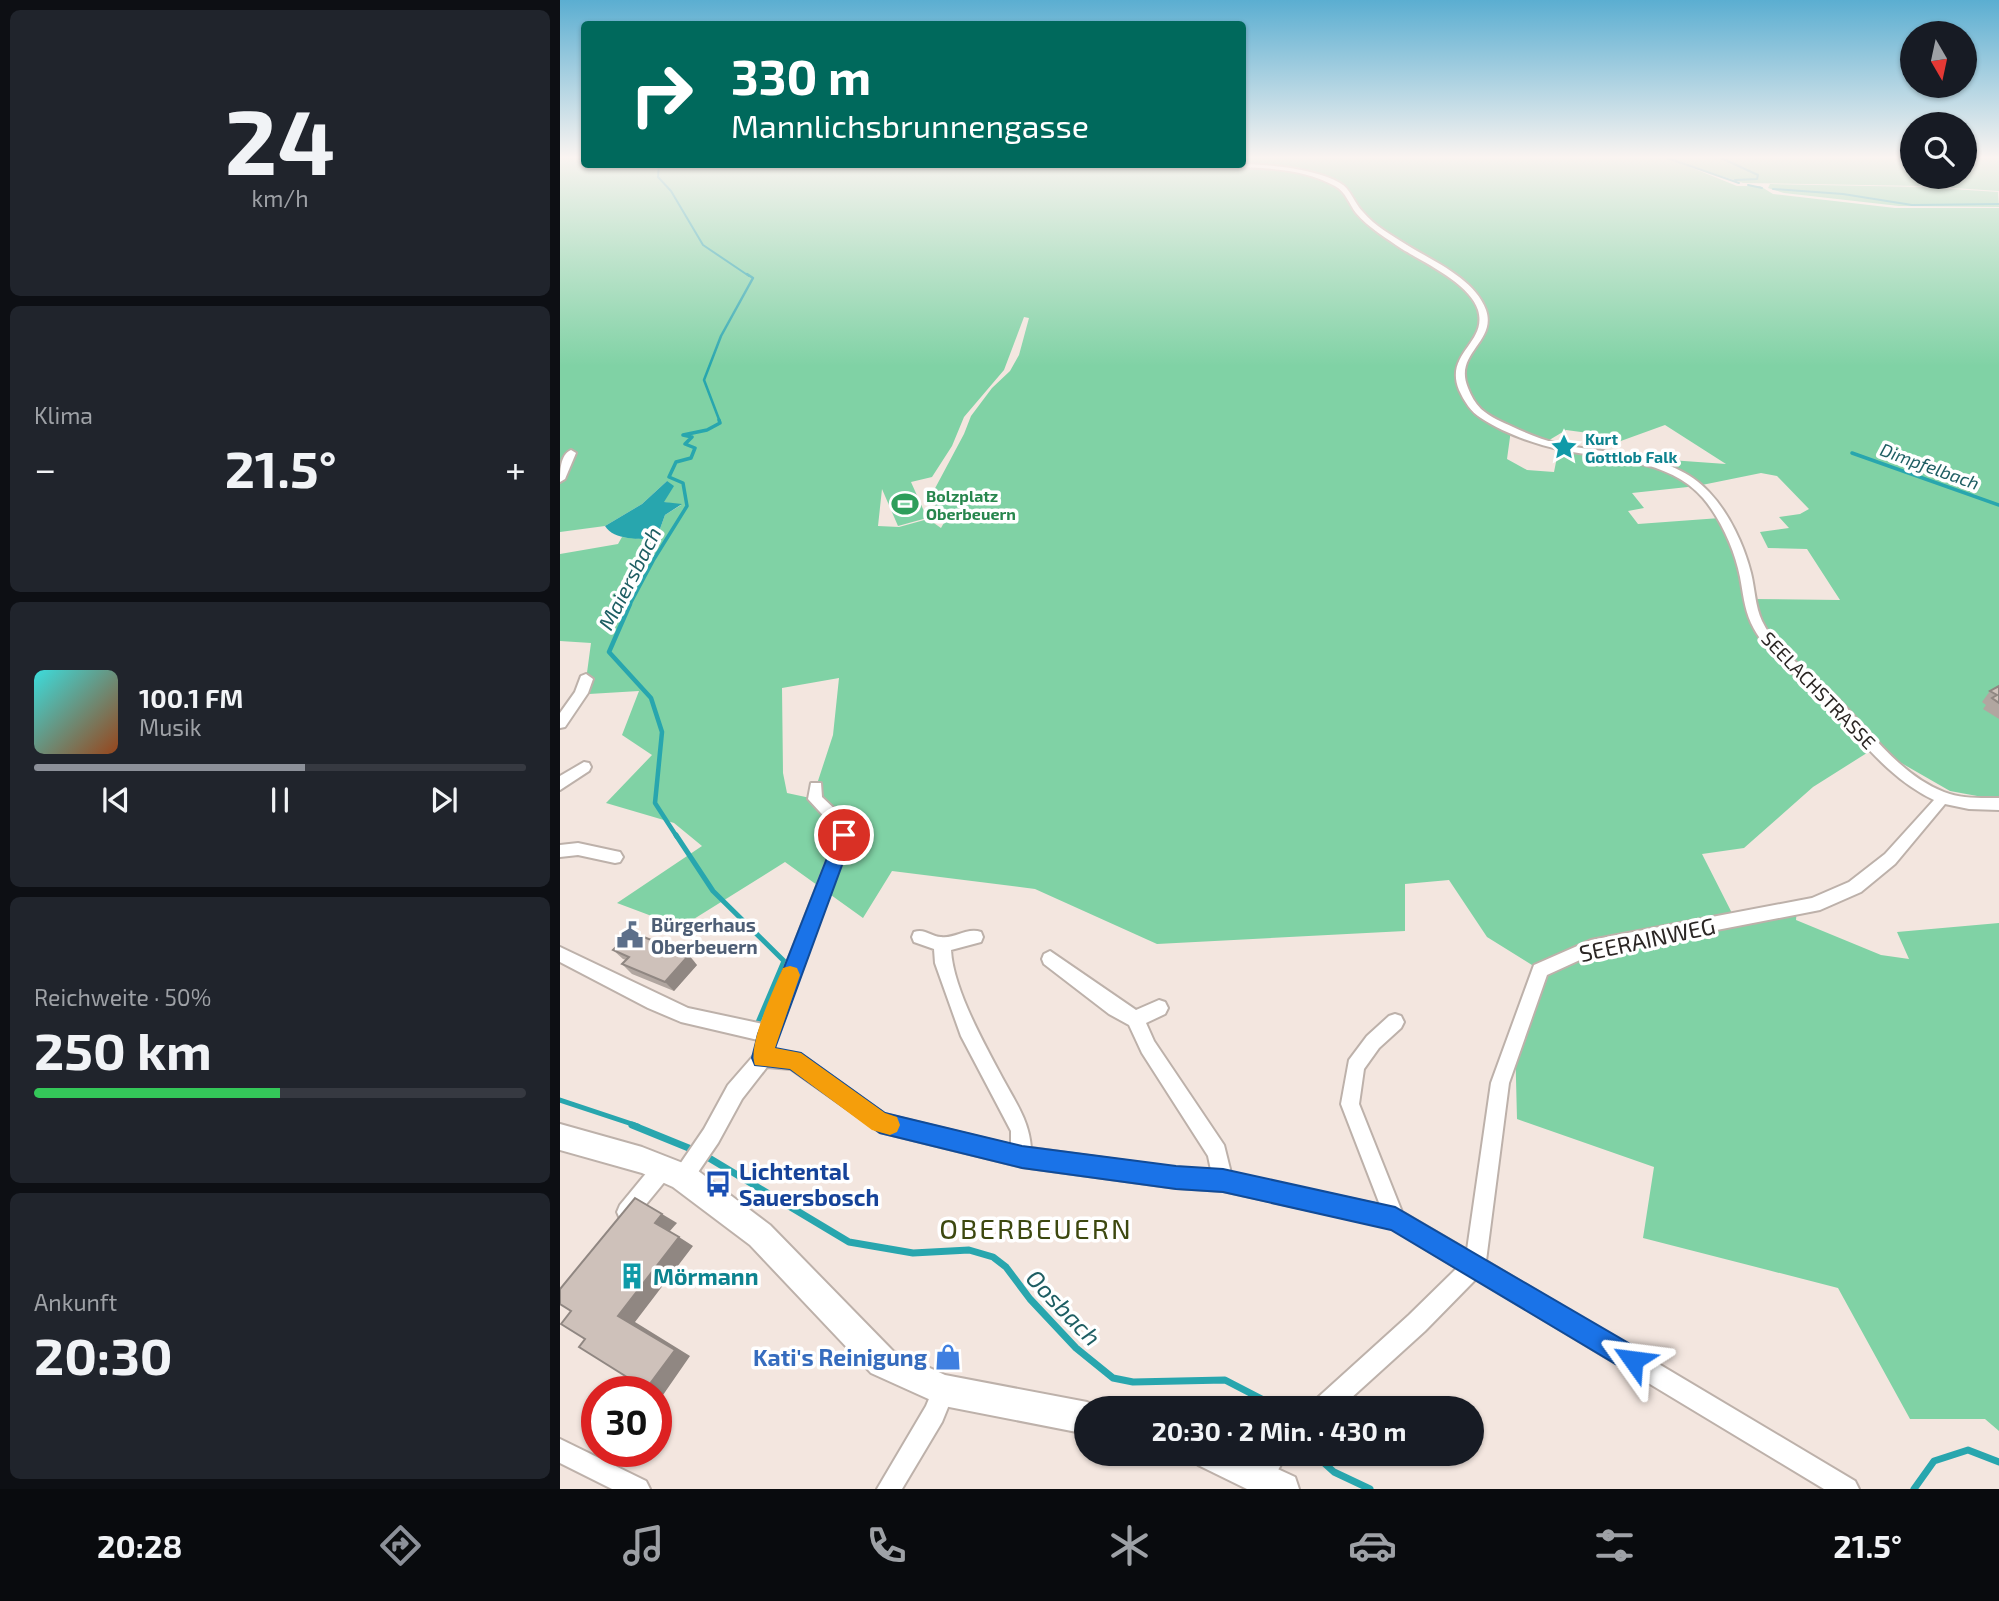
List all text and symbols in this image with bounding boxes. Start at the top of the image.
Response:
north arrow [1900,21,1978,98]
map controls [1900,21,1977,189]
text: 330 m [731,46,871,105]
icon: right [616,49,707,140]
text: 24 [225,84,335,193]
text: Mannlichsbrunnengasse [731,106,1089,144]
button: search [1900,112,1977,189]
text: km/h [251,184,309,212]
text: Klima [34,401,93,429]
place label: Kurt Gottlob Falk [1585,429,1677,466]
place icon: Kurt Gottlob Falk [1549,432,1579,462]
text: 21.5° [225,436,337,498]
water label: Dimpfelbach [1877,438,1983,494]
text: − [34,445,56,491]
text: + [505,445,526,491]
place label: Bolzplatz Oberbeuern [926,486,1016,523]
sports icon: Bolzplatz Oberbeuern [890,489,920,519]
water label: Maiersbach [592,522,666,634]
street label: SEELACHSTRASSE [1757,627,1881,753]
text: 100.1 FM [139,682,243,713]
text: Musik [139,713,201,741]
icon: previous [97,781,135,819]
icon: pause [261,781,299,819]
icon: next [425,781,463,819]
pin [814,805,874,865]
icon: arrive [825,816,863,854]
street label: SEERAINWEG [1576,911,1718,967]
place label: Bürgerhaus Oberbeuern [651,913,758,958]
public building icon: Bürgerhaus Oberbeuern [615,920,645,950]
text: Reichweite · 50% [34,983,211,1011]
text: 250 km [34,1018,212,1080]
place label: Lichtental Sauersbosch [739,1157,879,1211]
bus stop icon: Lichtental Sauersbosch [703,1169,733,1199]
district label: OBERBEUERN [939,1211,1133,1245]
building icon: Mörmann [617,1261,647,1291]
place label: Mörmann [653,1262,758,1290]
water label: Oosbach [1021,1263,1107,1351]
text: Ankunft [34,1288,117,1316]
text: 20:30 [34,1323,173,1385]
position arrow [1596,1323,1670,1397]
shop icon: Kati's Reinigung [933,1342,963,1372]
place label: Kati's Reinigung [753,1343,928,1371]
speed limit sign: 30 [581,1376,672,1467]
text: 20:30 · 2 Min. · 430 m [1152,1415,1406,1446]
icon: directions [376,1521,425,1570]
icon: music [619,1521,668,1570]
icon: phone [862,1521,911,1570]
icon: climate [1105,1521,1154,1570]
icon: car [1348,1521,1397,1570]
icon: filters [1590,1521,1639,1570]
text: 20:28 [97,1526,182,1564]
text: 21.5° [1833,1526,1902,1564]

